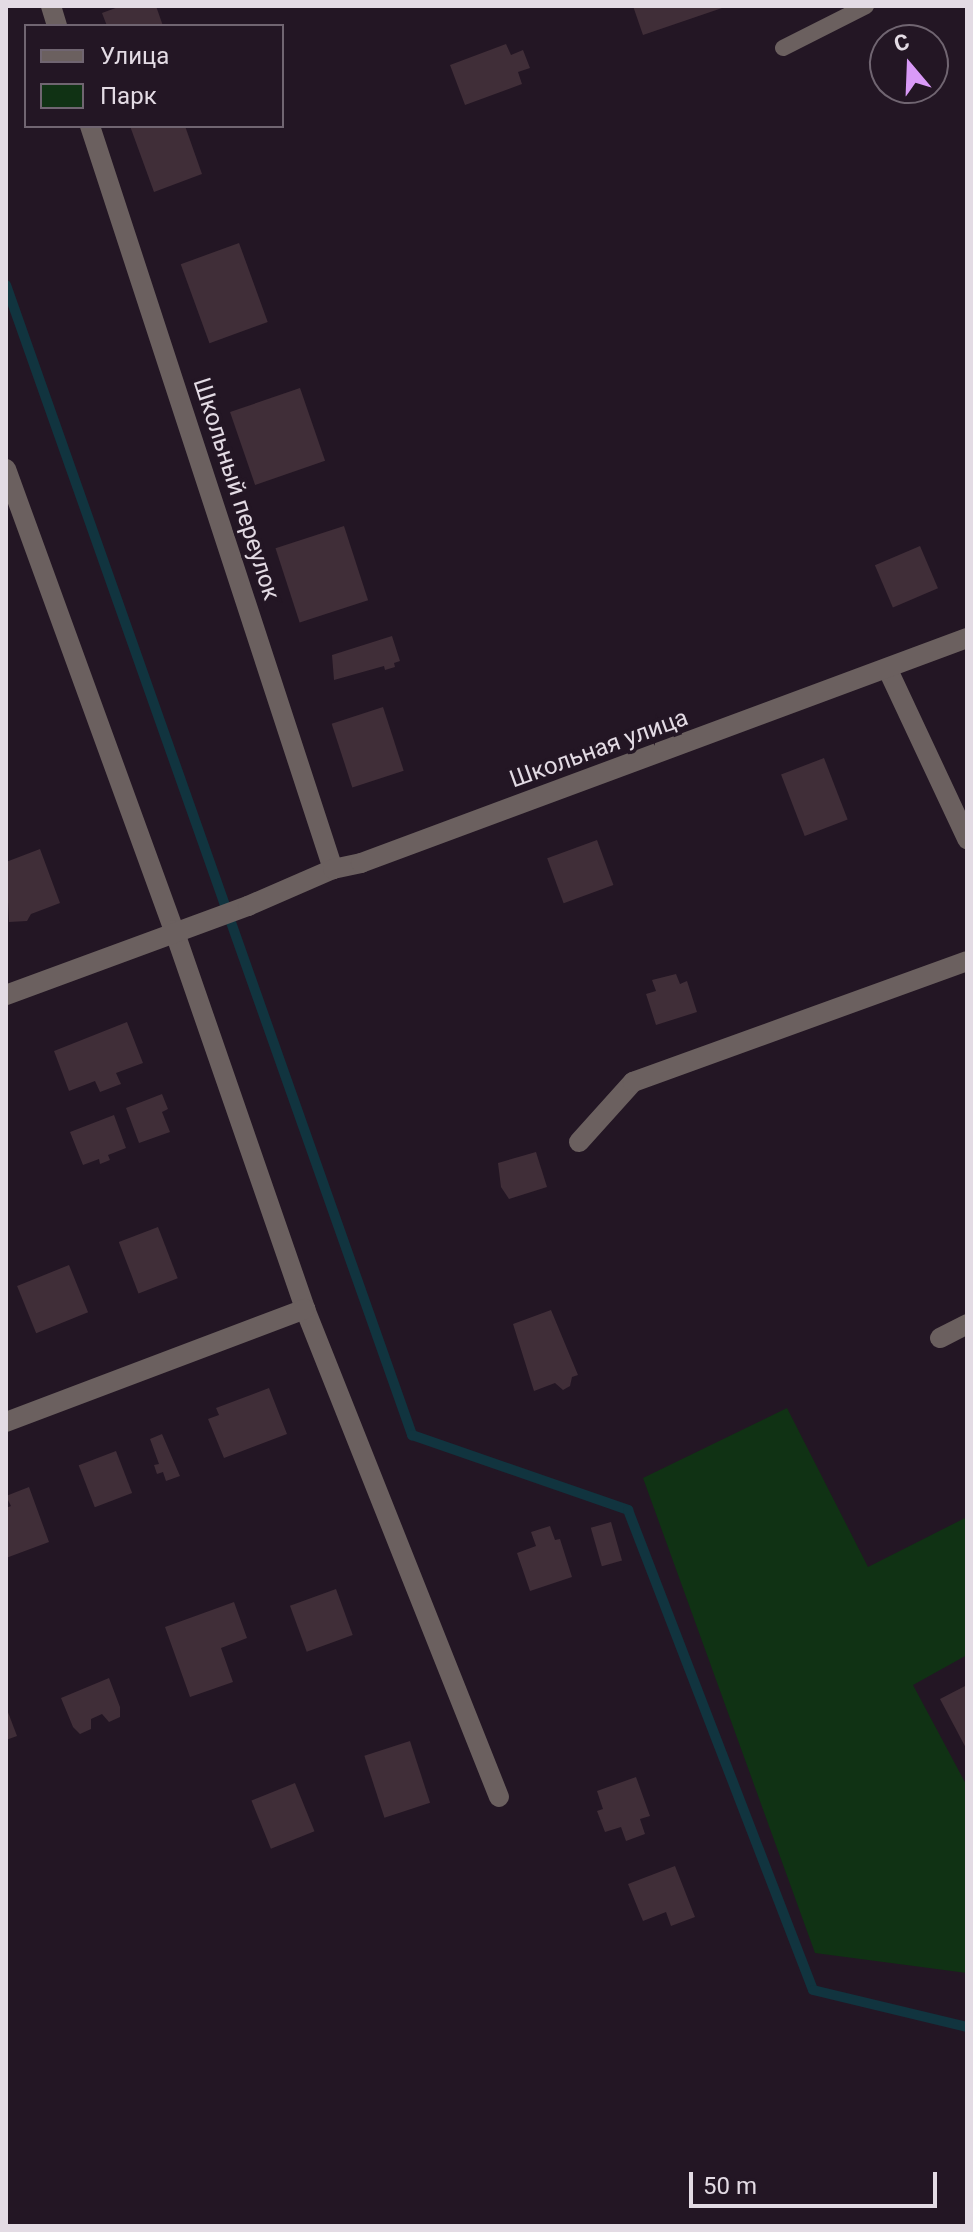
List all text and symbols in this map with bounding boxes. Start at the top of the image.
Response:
legend [24,24,284,128]
north arrow [869,24,949,104]
text: С [891,29,913,57]
text: Улица [100,42,169,70]
text: Парк [100,82,157,110]
street label: Школьный переулок [186,374,286,604]
street label: Школьная улица [506,703,692,795]
scale bar [693,2156,941,2206]
text: 50 m [703,2172,757,2200]

